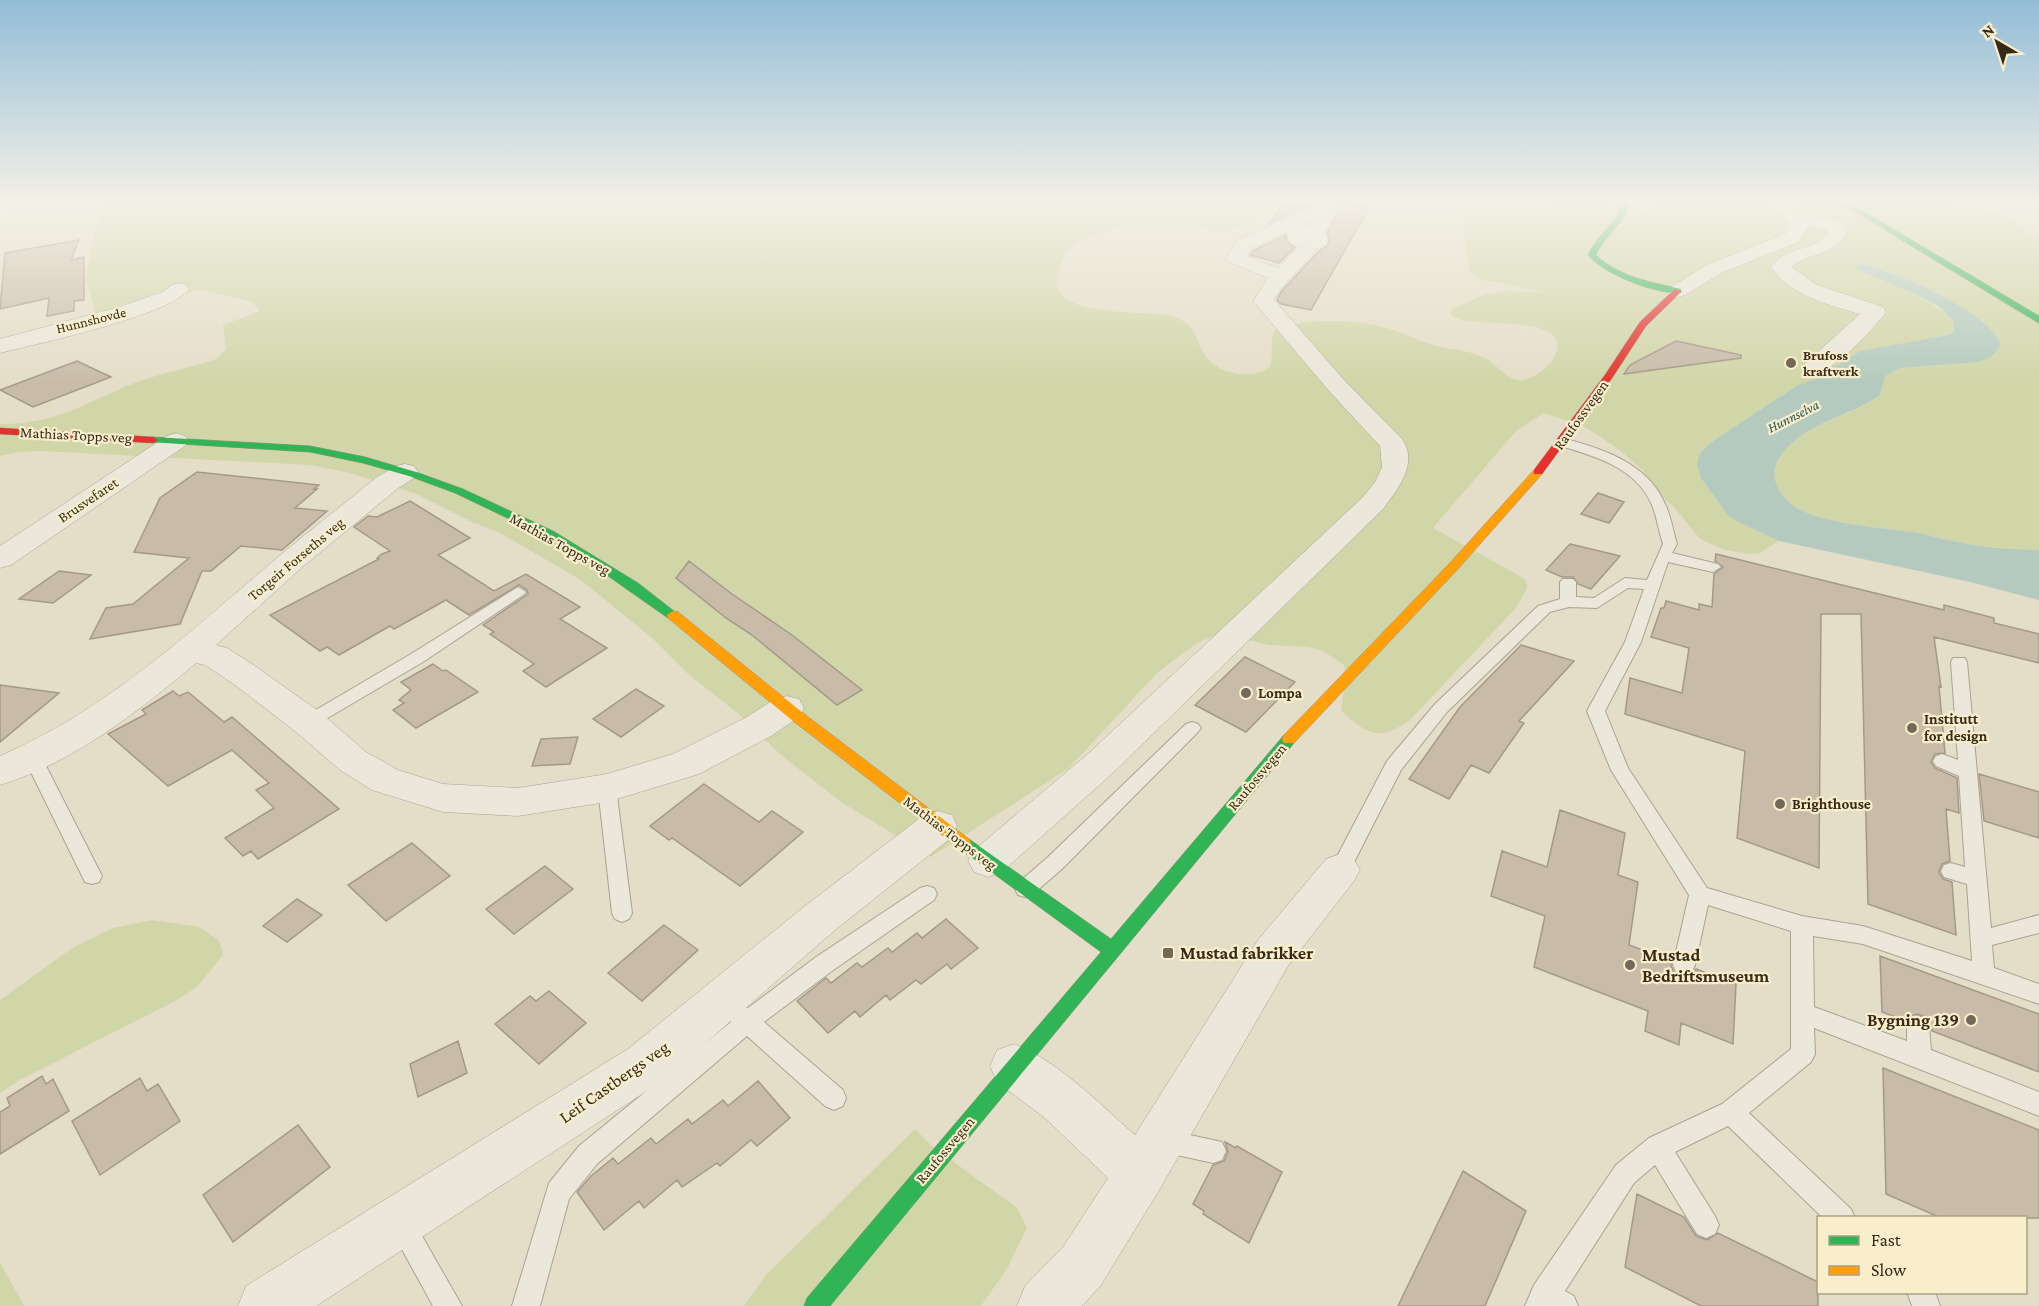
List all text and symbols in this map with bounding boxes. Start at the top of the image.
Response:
north arrow [1967,12,2027,72]
text: N [1978,21,1998,41]
street label: Hunnshovde [54,304,128,336]
place label: Brufoss kraftverk [1803,347,1859,379]
marker: Brufoss kraftverk [1784,356,1798,370]
street label: Raufossvegen [1550,377,1612,453]
water label: Hunnselva [1765,396,1822,436]
street label: Mathias Topps veg [20,424,132,447]
street label: Brusvefaret [55,474,122,526]
street label: Mathias Topps veg [507,510,613,579]
street label: Torgeir Forseths veg [245,514,348,605]
place label: Lompa [1258,685,1303,701]
marker: Lompa [1239,686,1253,700]
place label: Institutt for design [1924,711,1988,744]
marker: Institutt for design [1905,721,1919,735]
street label: Raufossvegen [1225,741,1290,814]
street label: Mathias Topps veg [900,793,1000,874]
place label: Brighthouse [1792,796,1871,812]
marker: Brighthouse [1773,797,1787,811]
place label: Mustad fabrikker [1180,943,1313,963]
place label: Mustad Bedriftsmuseum [1642,945,1770,986]
marker: Mustad fabrikker [1161,946,1175,960]
marker: Mustad Bedriftsmuseum [1623,958,1637,972]
place label: Bygning 139 [1867,1010,1959,1030]
marker: Bygning 139 [1964,1013,1978,1027]
street label: Leif Castbergs veg [555,1037,673,1127]
street label: Raufossvegen [913,1114,978,1187]
legend [1817,1216,2027,1294]
text: Fast [1871,1230,1902,1250]
text: Slow [1871,1260,1907,1280]

